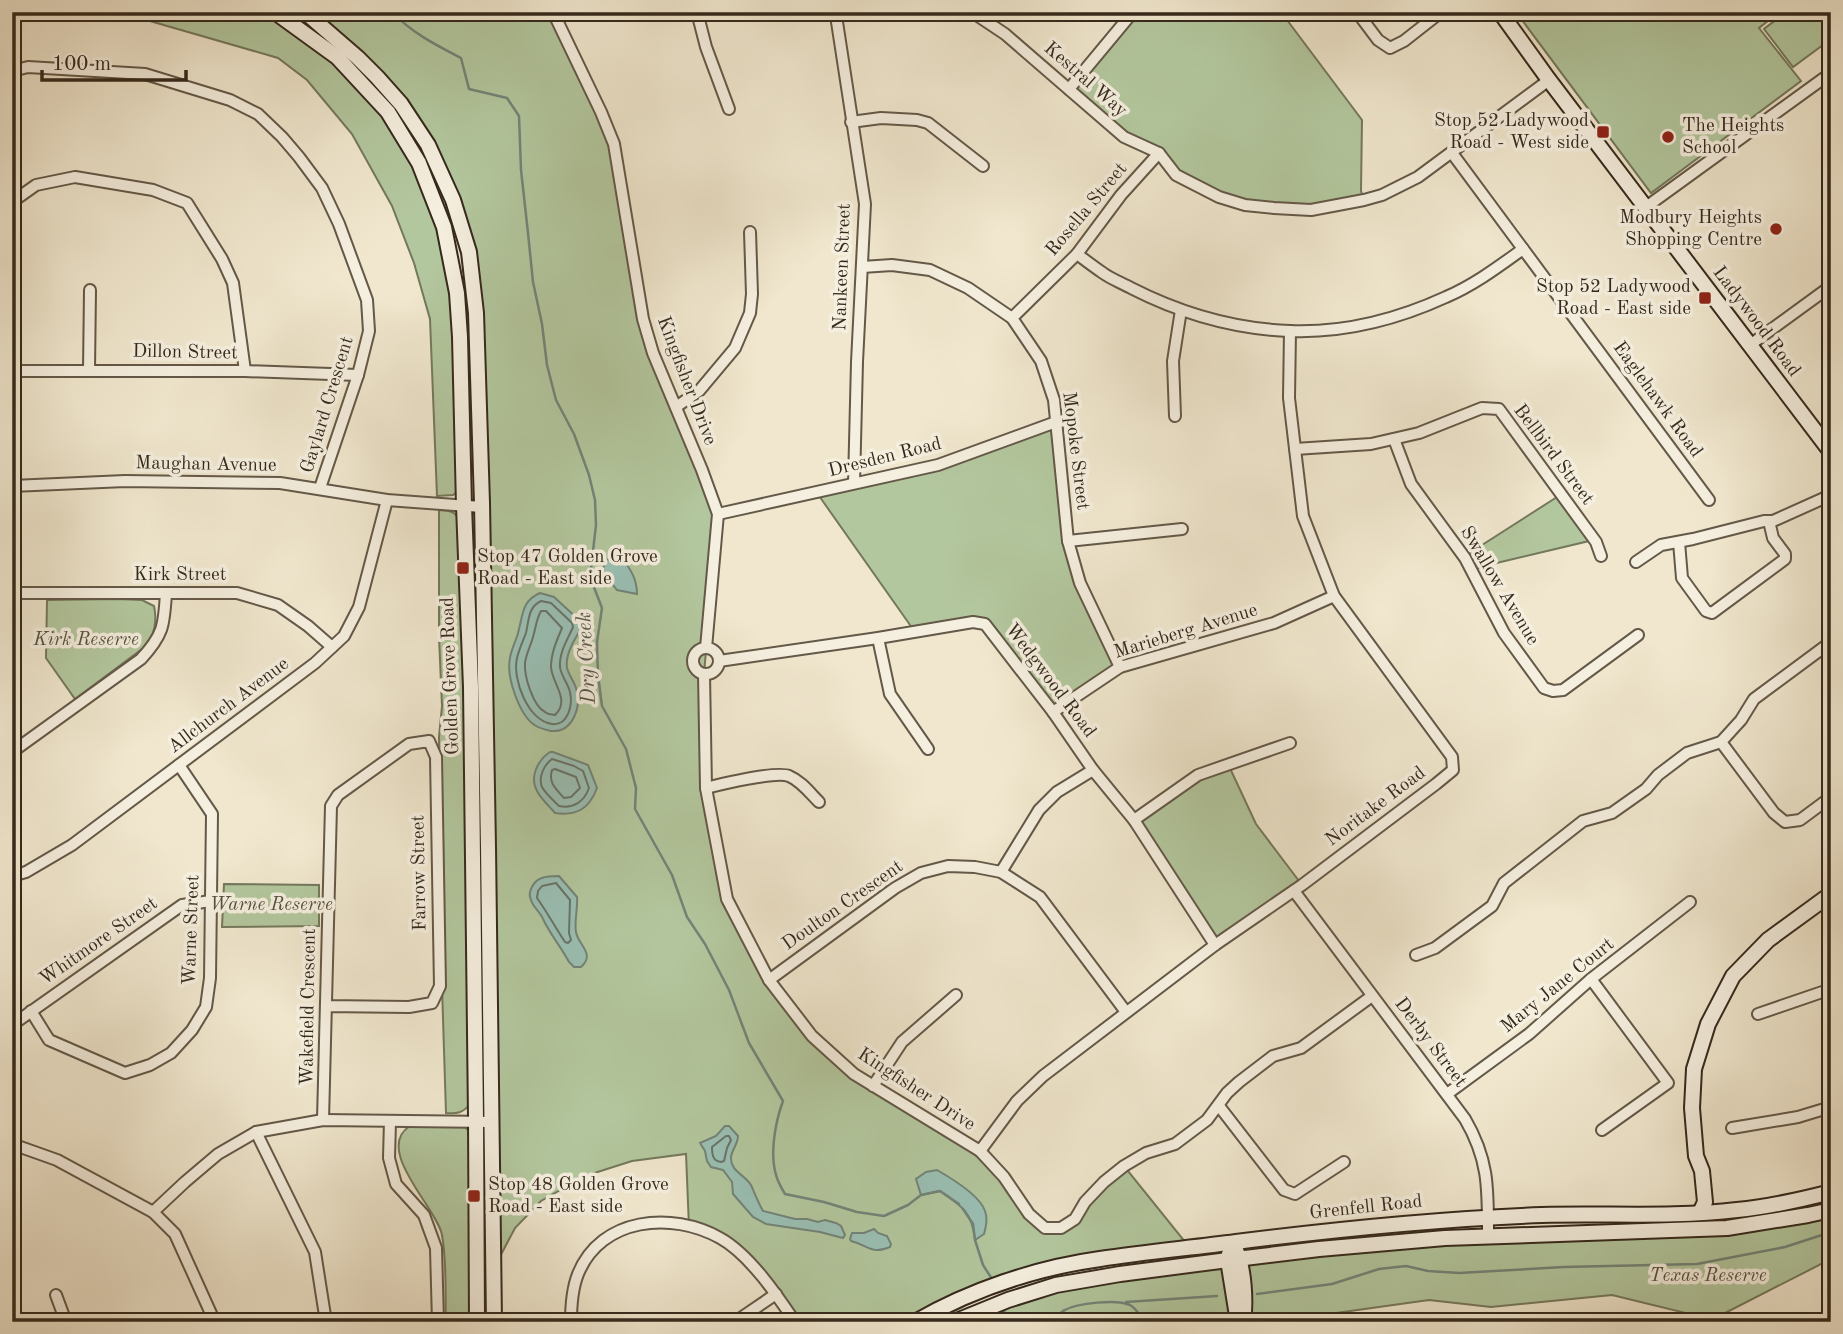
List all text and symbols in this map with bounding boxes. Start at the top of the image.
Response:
scale bar [42,38,186,82]
street label: Kestral Way [1040,39,1130,121]
text: 100 m [52,54,111,75]
place label: Stop 52 Ladywood Road - West side [1434,112,1589,153]
place label: The Heights School [1682,117,1784,158]
marker: Stop 52 Ladywood Road - West side [1595,124,1611,140]
marker: The Heights School [1660,129,1676,145]
street label: Rosella Street [1043,160,1131,260]
street label: Nankeen Street [831,203,855,331]
place label: Modbury Heights Shopping Centre [1619,209,1762,250]
marker: Modbury Heights Shopping Centre [1768,221,1784,237]
street label: Ladywood Road [1709,263,1803,381]
place label: Stop 52 Ladywood Road - East side [1536,278,1691,319]
marker: Stop 52 Ladywood Road - East side [1697,290,1713,306]
street label: Kingfisher Drive [653,314,719,448]
street label: Gaylard Crescent [298,334,358,476]
street label: Eaglehawk Road [1609,339,1705,462]
street label: Dillon Street [132,343,238,363]
street label: Mopoke Street [1058,391,1092,511]
street label: Bellbird Street [1509,401,1597,509]
street label: Dresden Road [826,435,944,481]
street label: Maughan Avenue [135,454,277,476]
street label: Swallow Avenue [1456,523,1542,649]
place label: Stop 47 Golden Grove Road - East side [477,548,658,589]
marker: Stop 47 Golden Grove Road - East side [455,560,471,576]
street label: Kirk Street [134,566,226,585]
street label: Golden Grove Road [439,597,463,755]
street label: Marieberg Avenue [1112,601,1260,663]
water label: Dry Creek [574,611,600,706]
street label: Wedgwood Road [1001,620,1099,742]
park label: Kirk Reserve [32,631,139,650]
street label: Allchurch Avenue [165,655,293,757]
street label: Noritake Road [1323,763,1429,850]
street label: Farrow Street [409,815,431,931]
street label: Doulton Crescent [779,857,907,955]
street label: Warne Street [181,874,203,986]
street label: Whitmore Street [37,894,161,990]
park label: Warne Reserve [209,896,333,915]
street label: Wakefield Crescent [298,928,320,1086]
street label: Mary Jane Court [1498,935,1618,1037]
street label: Derby Street [1390,995,1470,1091]
street label: Kingfisher Drive [854,1045,978,1135]
place label: Stop 48 Golden Grove Road - East side [488,1176,669,1217]
marker: Stop 48 Golden Grove Road - East side [466,1188,482,1204]
street label: Grenfell Road [1309,1193,1423,1223]
park label: Texas Reserve [1649,1267,1767,1286]

